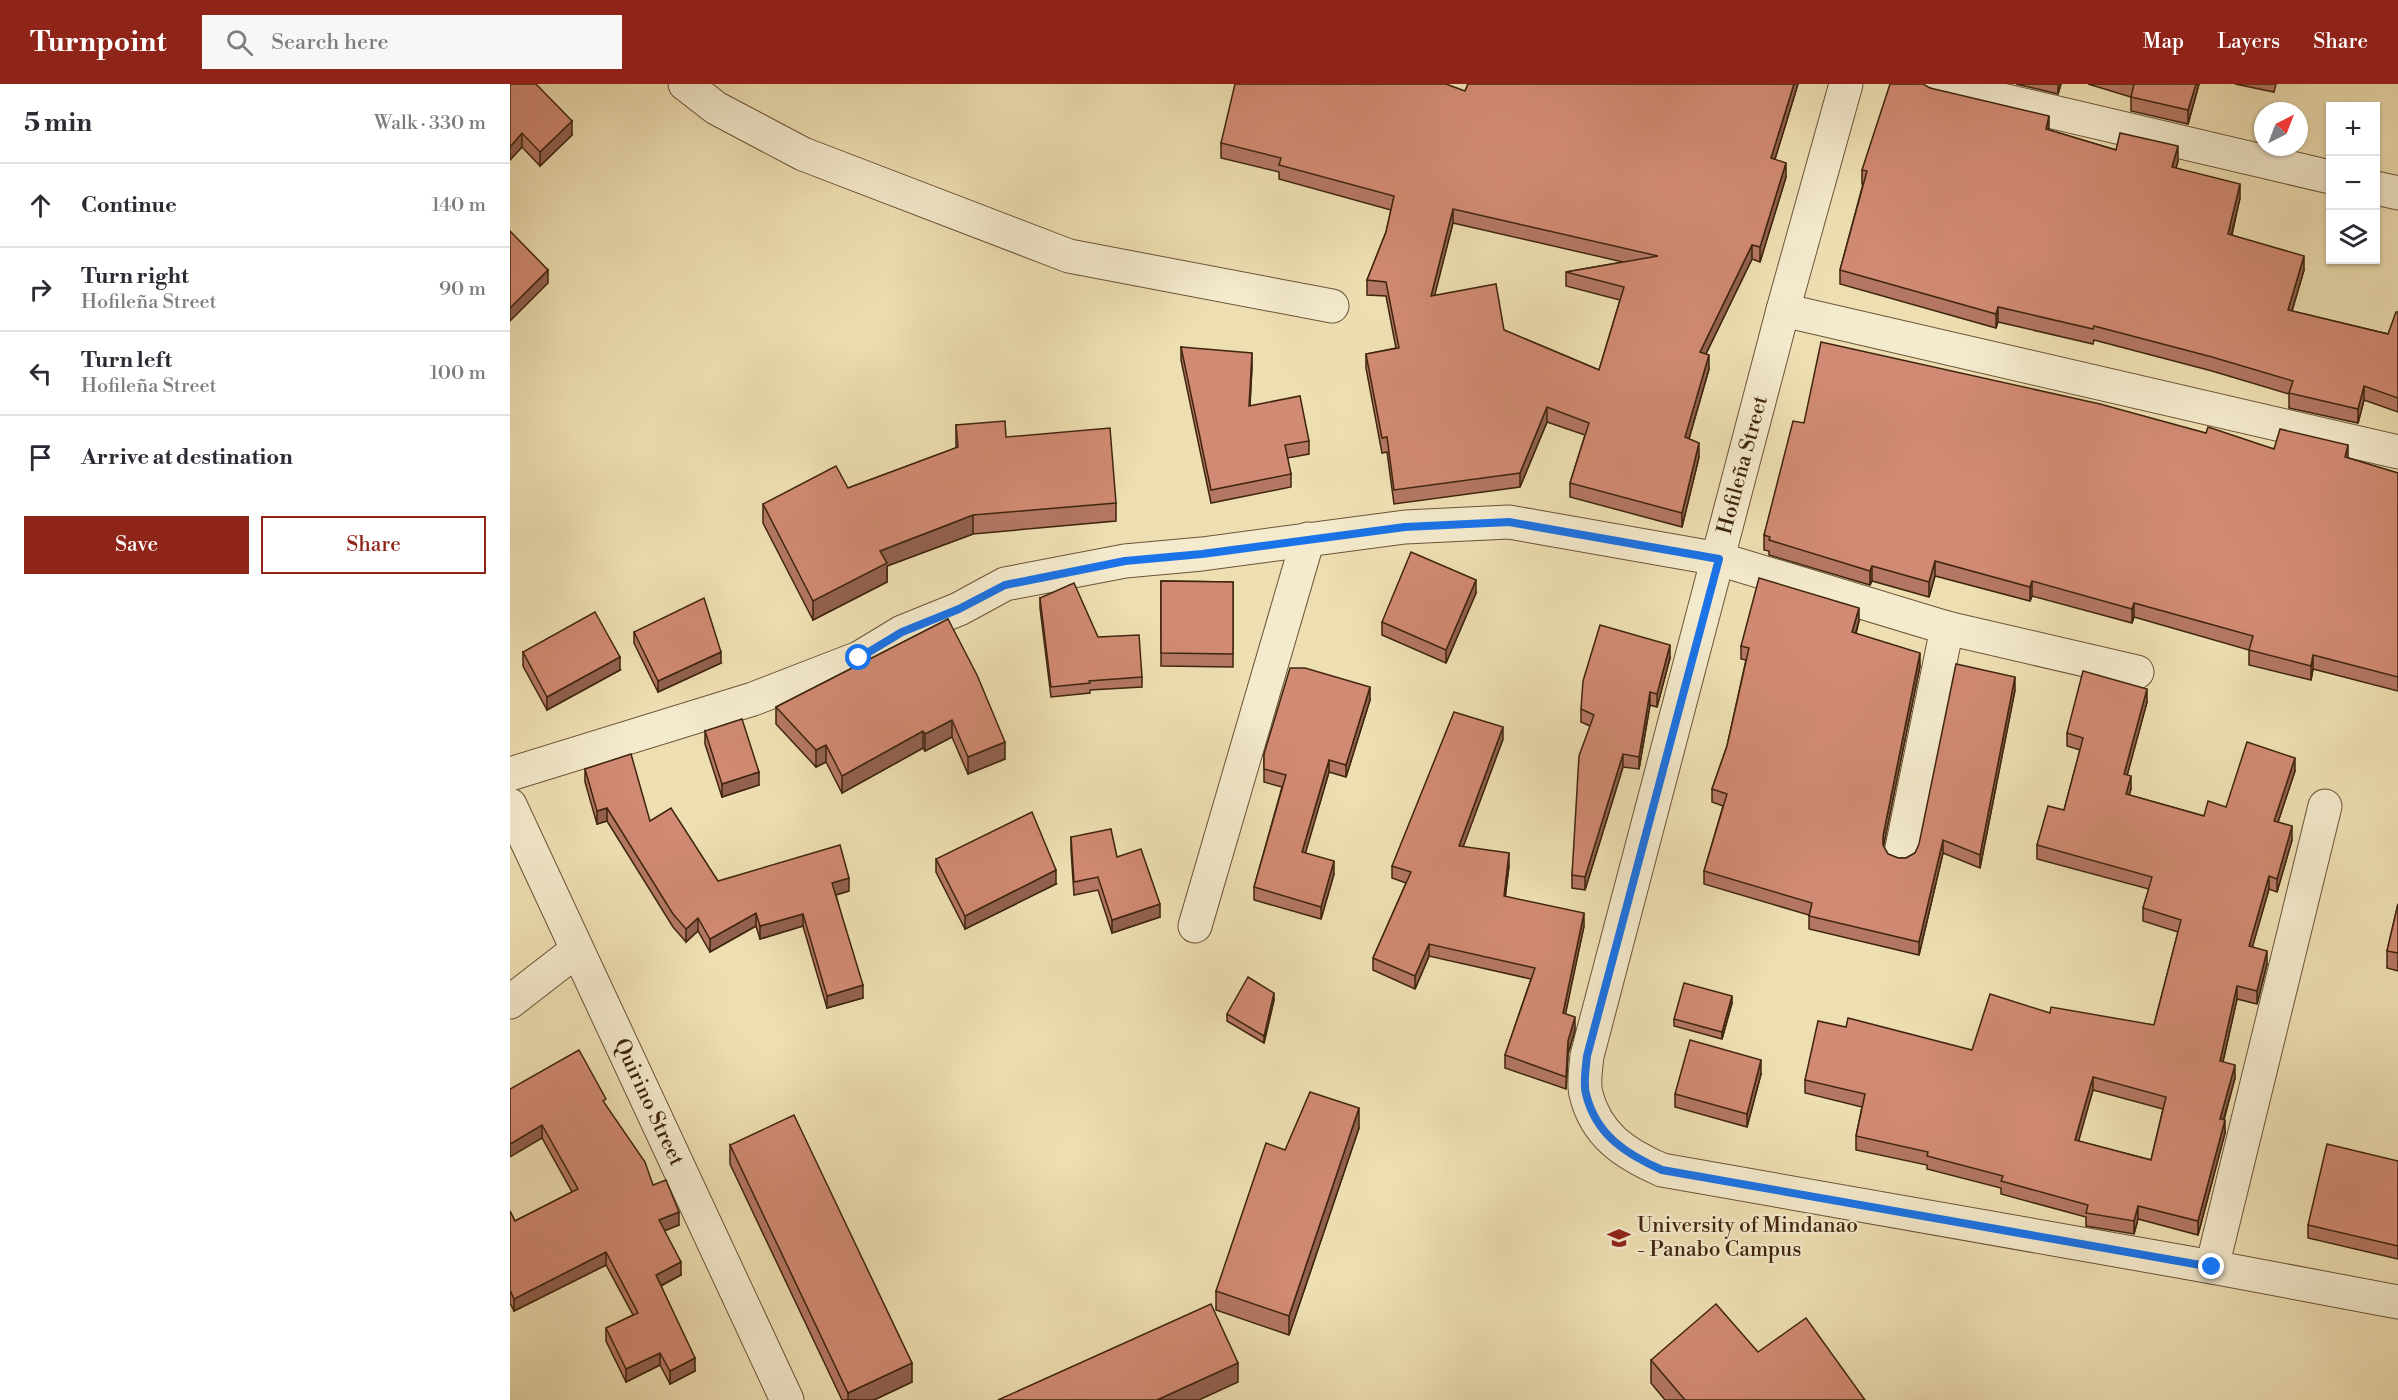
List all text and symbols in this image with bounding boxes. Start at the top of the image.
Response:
search box [202,15,622,69]
text: Turnpoint [30,25,166,60]
icon: search [223,26,256,59]
text: Search here [271,29,389,56]
text: Map [2143,29,2184,55]
text: Layers [2217,29,2280,55]
text: Share [2313,29,2368,55]
north arrow [2254,102,2308,156]
map controls [2326,102,2380,264]
button: + [2326,102,2380,156]
text: 5 min [24,107,92,139]
text: Walk · 330 m [374,111,486,136]
button: − [2326,156,2380,210]
icon: ahead [24,189,57,222]
text: Continue [81,192,177,219]
text: 140 m [431,193,486,218]
button: layers [2326,210,2380,264]
text: Turn right [81,263,189,290]
icon: right [24,273,57,306]
text: 90 m [439,277,486,302]
text: Hofileña Street [81,290,217,315]
text: Turn left [81,347,172,374]
icon: left [24,357,57,390]
text: 100 m [430,361,486,386]
text: Hofileña Street [81,374,217,399]
street label: Hofileña Street [1712,392,1774,537]
icon: arrive [24,441,57,474]
text: Arrive at destination [81,444,293,471]
button: Save [24,516,249,574]
button: Share [261,516,486,574]
route start [845,644,871,670]
street label: Quirino Street [608,1035,689,1171]
place label: University of Mindanao - Panabo Campus [1637,1213,1858,1263]
school or university icon: University of Mindanao - Panabo Campus [1606,1225,1632,1251]
route end [2198,1253,2224,1279]

